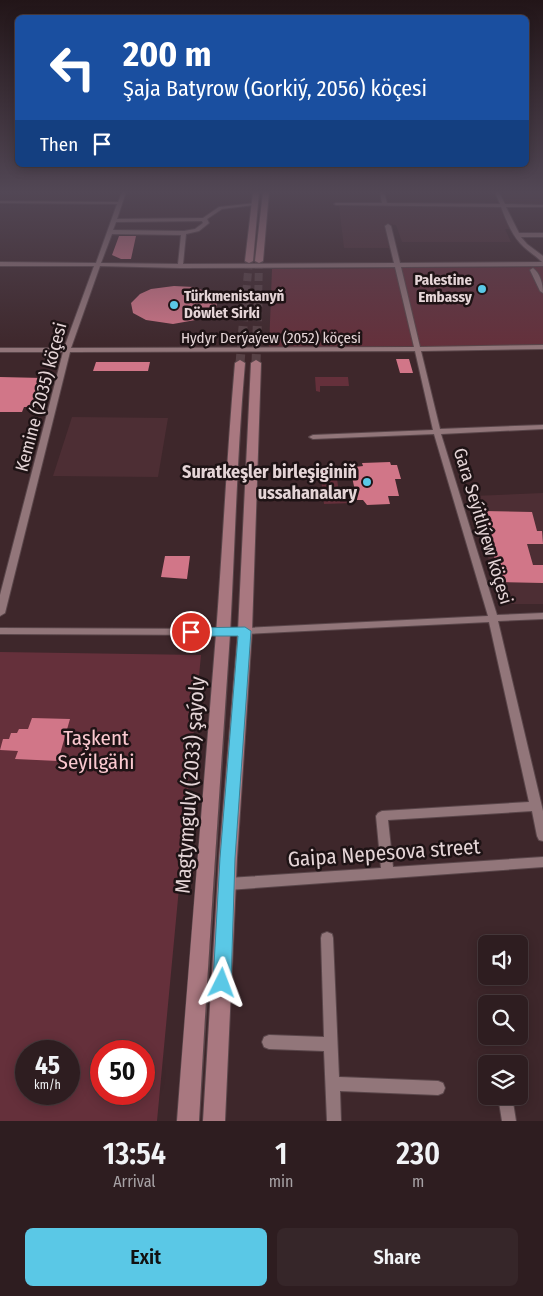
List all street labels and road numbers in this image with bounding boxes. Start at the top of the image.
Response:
street label: Kemine (2035) köçesi [10,320,72,474]
street label: Hydyr Derýaýew (2052) köçesi [181,329,361,347]
street label: Gara Seýitliýew köçesi [449,445,517,607]
street label: Magtymguly (2033) şaýoly [169,675,211,894]
street label: Gaipa Nepesova street [287,833,481,873]

